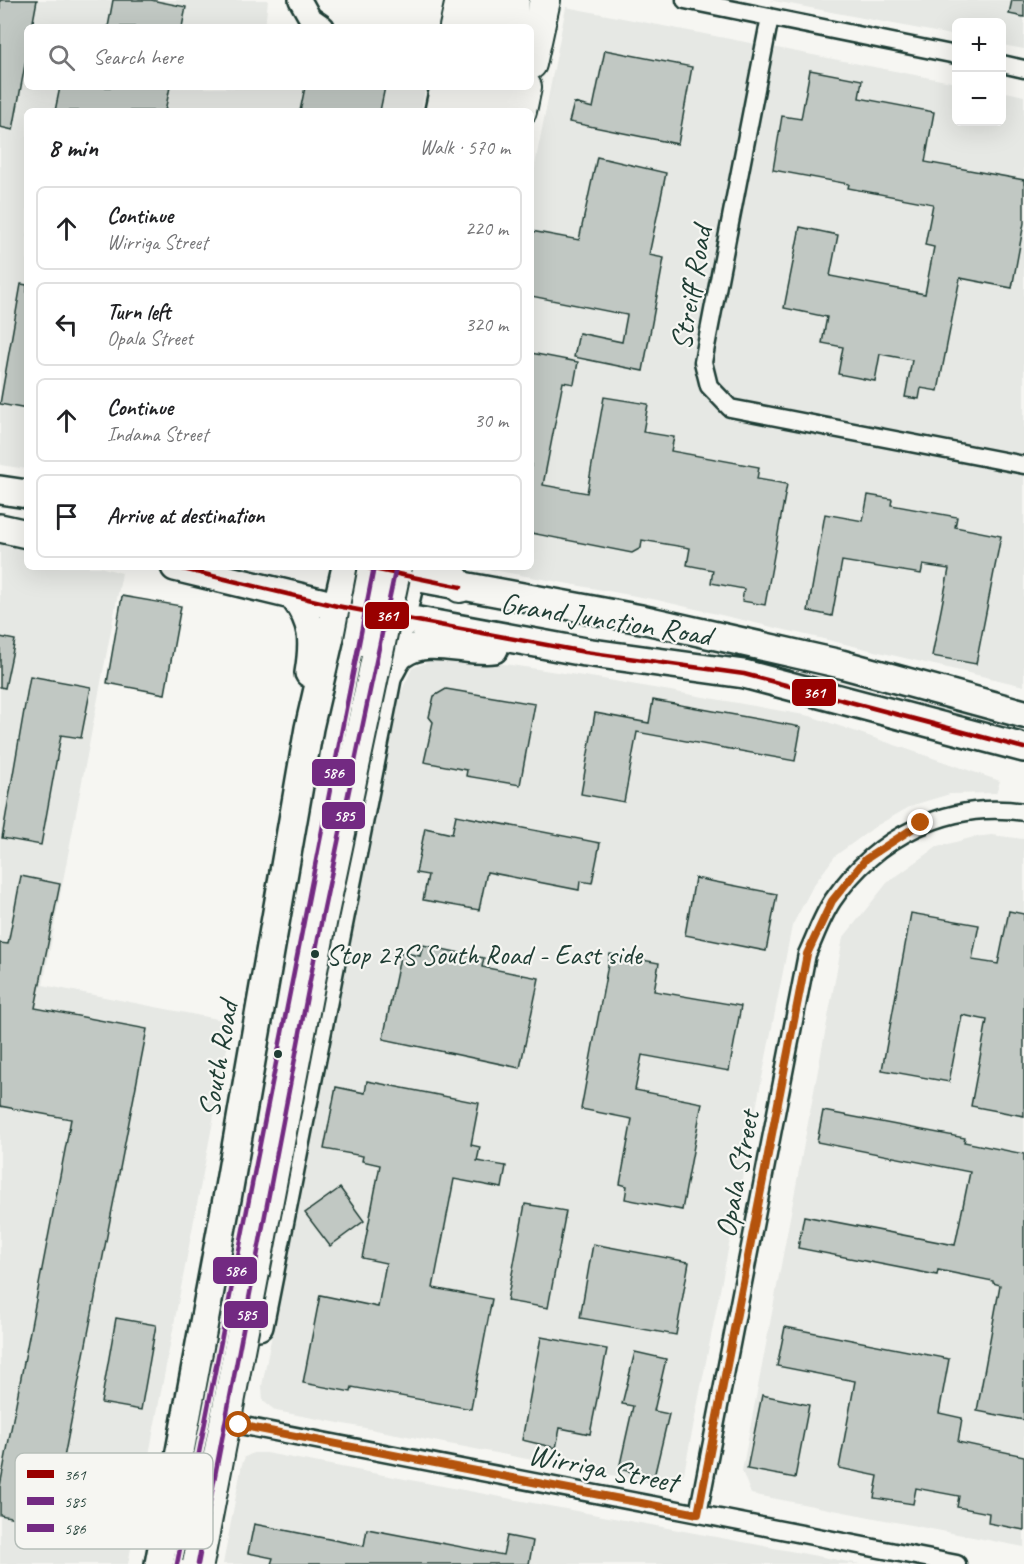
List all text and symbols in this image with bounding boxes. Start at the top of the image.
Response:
map controls [952,18,1006,126]
button: + [952,18,1006,72]
search box [24,24,534,90]
icon: search [45,41,78,74]
text: Search here [93,43,183,71]
button: − [952,72,1006,126]
text: 8 min [48,131,98,164]
text: Walk · 570 m [420,135,510,160]
text: Continue [107,202,173,230]
icon: ahead [50,212,83,245]
text: 220 m [465,216,508,241]
street label: Streiff Road [661,219,721,353]
text: Wirriga Street [107,230,208,255]
text: Turn left [107,298,171,326]
icon: left [50,308,83,341]
text: 320 m [465,312,508,337]
text: Opala Street [107,326,193,351]
text: Continue [107,394,173,422]
icon: ahead [50,404,83,437]
text: 30 m [474,408,508,433]
text: Indama Street [107,422,208,447]
icon: arrive [50,500,83,533]
text: Arrive at destination [107,502,264,530]
street label: Grand Junction Road [498,584,718,655]
line badge: 361 [364,601,410,630]
text: 361 [376,606,400,626]
line badge: 361 [791,678,837,707]
text: 361 [803,683,827,703]
line badge: 586 [311,758,356,787]
text: 586 [322,763,345,783]
line badge: 585 [321,801,366,830]
text: 585 [333,806,357,826]
route end [907,809,933,835]
place label: Stop 27S South Road - East side [326,937,644,972]
marker: Stop 27S South Road - East side [309,948,321,960]
street label: South Road [189,994,248,1120]
unlabelled marker [272,1048,284,1060]
street label: Opala Street [706,1104,769,1241]
line badge: 586 [212,1256,258,1285]
text: 586 [224,1261,247,1281]
line badge: 585 [223,1300,269,1329]
text: 585 [235,1305,259,1325]
route start [225,1411,251,1437]
street label: Wirriga Street [525,1435,685,1502]
legend [15,1453,213,1549]
text: 361 [64,1465,86,1485]
text: 585 [64,1492,86,1512]
text: 586 [64,1519,86,1539]

